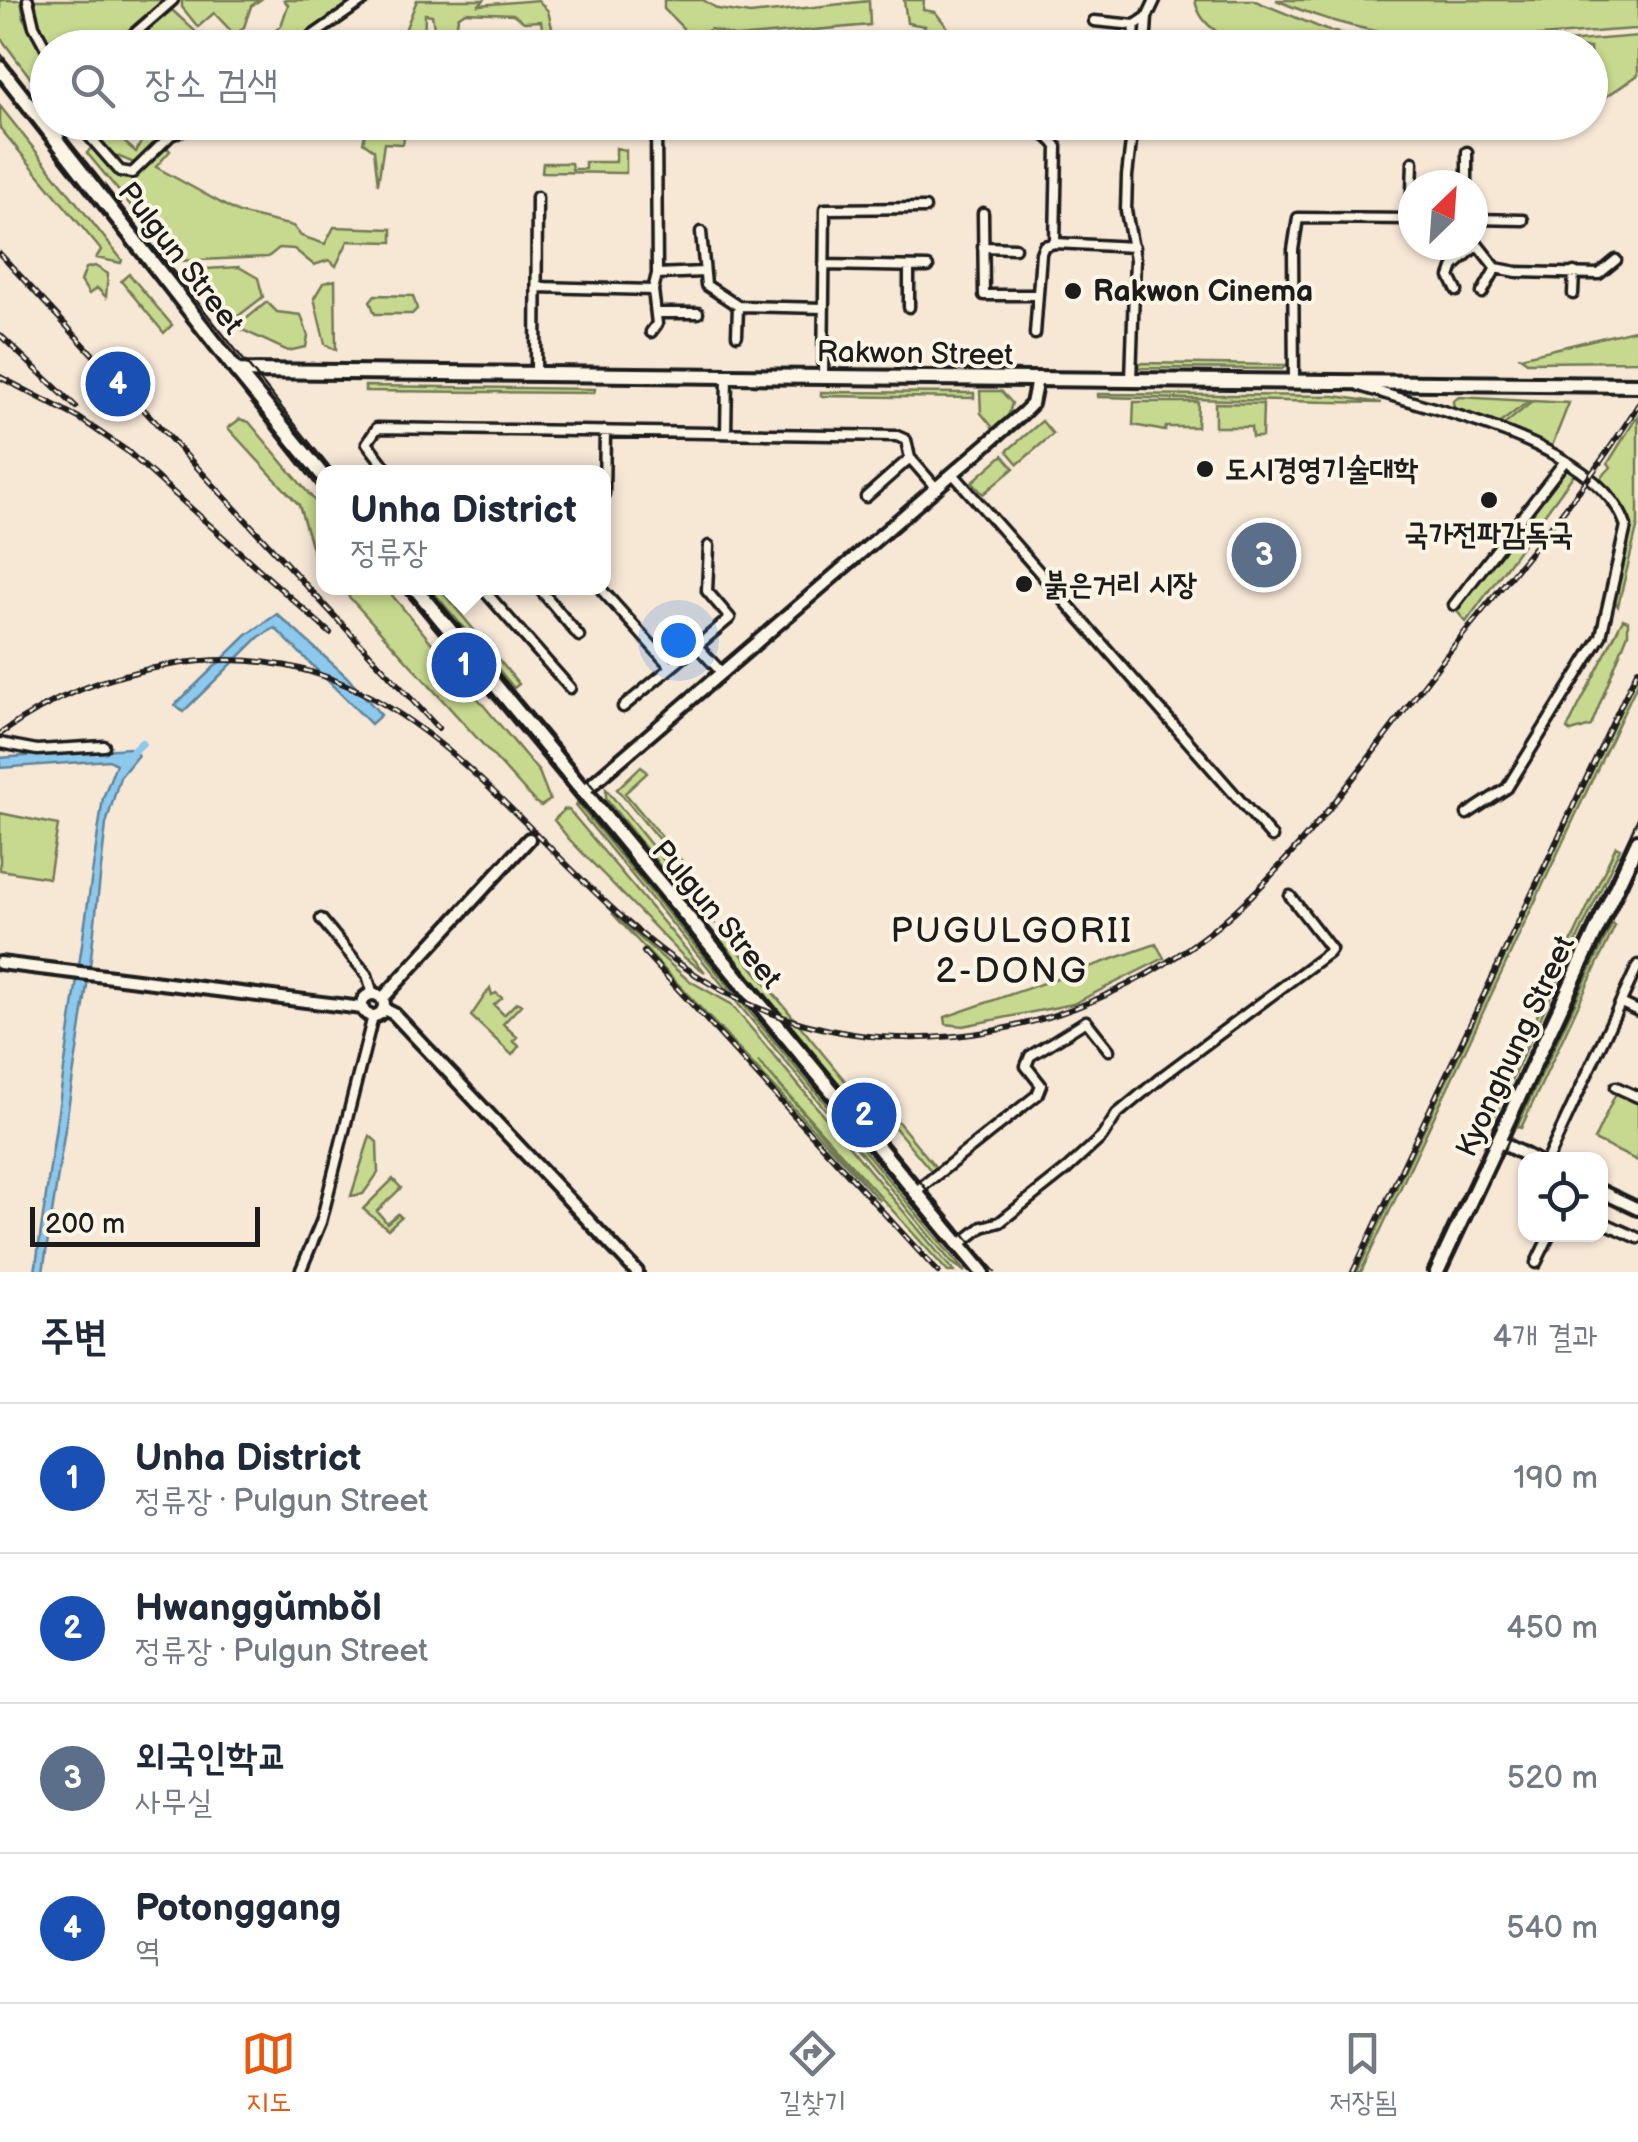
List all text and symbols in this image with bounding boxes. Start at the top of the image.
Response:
search box [30,30,1608,140]
icon: search [65,58,120,113]
text: 장소 검색 [145,62,278,107]
north arrow [1398,170,1488,260]
street label: Pulgun Street [110,175,251,342]
place label: Rakwon Cinema [1093,274,1313,310]
marker: Rakwon Cinema [1062,280,1084,302]
street label: Rakwon Street [816,334,1014,374]
pin: 4 [86,346,150,422]
place label: 도시경영기술대학 [1225,452,1418,488]
marker: 도시경영기술대학 [1194,458,1216,480]
popup [316,465,611,595]
text: Unha District [350,488,577,533]
marker: 국가전파감독국 [1478,489,1500,511]
place label: 국가전파감독국 [1405,517,1573,553]
pin: 3 [1232,518,1296,592]
text: 정류장 [350,534,428,573]
place label: 붉은거리 시장 [1044,567,1197,603]
marker: 붉은거리 시장 [1013,573,1035,595]
your location [653,615,704,666]
pin: 1 [432,628,496,702]
street label: Pulgun Street [644,833,789,996]
district label: PUGULGORII 2-DONG [890,910,1134,993]
street label: Kyonghung Street [1449,930,1583,1163]
pin: 2 [832,1078,896,1152]
map controls [1518,1152,1608,1242]
button: locate [1518,1152,1608,1242]
scale bar [30,1202,260,1246]
text: 200 m [45,1208,125,1241]
text: 주변 [40,1312,108,1363]
text: 4개 결과 [1493,1318,1598,1357]
text: Unha District [135,1436,361,1481]
text: 1 [66,1459,79,1498]
text: 190 m [1513,1459,1598,1498]
text: 정류장 · Pulgun Street [135,1482,428,1521]
text: Hwanggŭmbŏl [135,1586,382,1631]
text: 2 [63,1609,82,1648]
text: 450 m [1506,1609,1598,1648]
text: 정류장 · Pulgun Street [135,1632,428,1671]
text: 외국인학교 [135,1735,288,1780]
text: 3 [63,1759,82,1798]
text: 520 m [1507,1759,1598,1798]
text: 사무실 [135,1783,212,1822]
text: Potonggang [135,1886,341,1931]
text: 4 [63,1909,82,1948]
text: 540 m [1506,1909,1598,1948]
text: 역 [135,1932,161,1971]
tab: 지도 [241,2026,296,2121]
tab: 길찾기 [779,2026,846,2121]
tab: 저장됨 [1329,2026,1397,2121]

